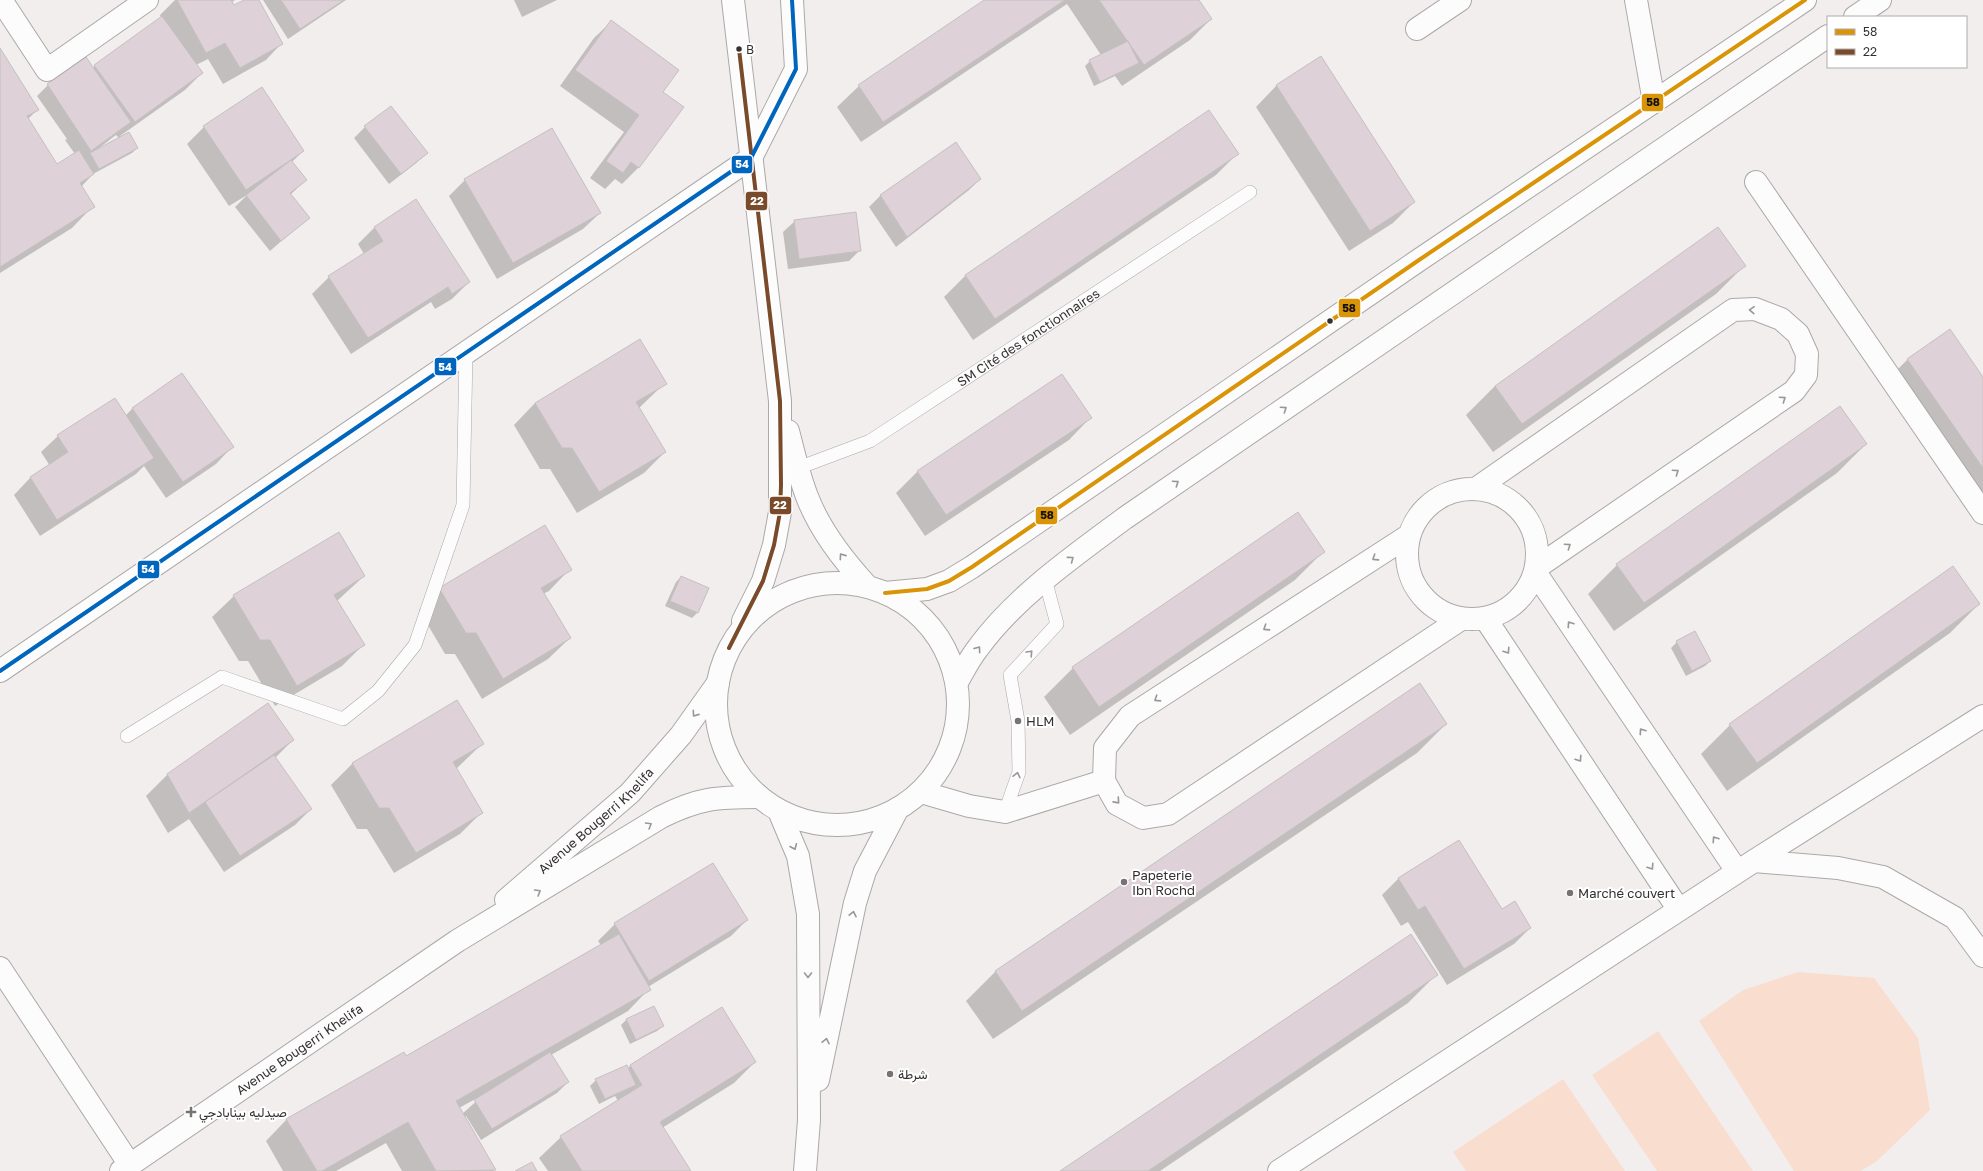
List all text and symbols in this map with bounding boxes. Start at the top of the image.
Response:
legend [1827,16,1967,68]
text: 58 [1863,24,1877,39]
place label: B [746,42,754,57]
marker: B [734,44,744,54]
text: 22 [1863,44,1877,59]
line badge: 58 [1641,93,1664,112]
text: 58 [1646,95,1660,108]
line badge: 54 [731,155,753,174]
text: 54 [735,157,749,170]
line badge: 22 [745,191,768,211]
text: 22 [750,194,764,207]
street label: SM Cité des fonctionnaires [954,285,1103,390]
line badge: 58 [1338,298,1361,318]
text: 58 [1342,301,1356,314]
one-way arrow [1749,305,1755,314]
unlabelled marker [1325,316,1335,326]
line badge: 54 [434,357,457,376]
text: 54 [438,360,452,373]
one-way arrow [1779,396,1786,404]
one-way arrow [1279,407,1286,414]
one-way arrow [1672,469,1679,477]
one-way arrow [1172,481,1179,488]
line badge: 22 [769,496,792,515]
text: 22 [773,498,787,511]
line badge: 58 [1035,506,1058,525]
text: 58 [1040,508,1054,521]
one-way arrow [1564,544,1571,551]
one-way arrow [1372,553,1379,560]
one-way arrow [840,554,847,561]
one-way arrow [1066,556,1073,563]
line badge: 54 [137,560,160,579]
text: 54 [141,562,155,575]
one-way arrow [1567,621,1575,628]
one-way arrow [1263,623,1270,631]
one-way arrow [973,646,981,653]
one-way arrow [1502,647,1510,654]
one-way arrow [1025,651,1032,658]
one-way arrow [1154,694,1161,701]
one-way arrow [693,710,700,717]
place label: HLM [1026,713,1054,729]
marker: HLM [1013,716,1023,726]
one-way arrow [1640,729,1647,736]
one-way arrow [1574,755,1582,762]
street label: Avenue Bougerri Khelifa [535,764,657,877]
one-way arrow [1013,772,1021,778]
one-way arrow [1113,796,1120,804]
one-way arrow [645,822,652,829]
one-way arrow [1712,836,1720,843]
one-way arrow [789,842,797,850]
one-way arrow [1646,863,1654,870]
place label: Papeterie Ibn Rochd [1132,867,1195,898]
marker: Papeterie Ibn Rochd [1119,877,1129,887]
place label: Marché couvert [1578,885,1675,901]
marker: Marché couvert [1565,888,1575,898]
one-way arrow [534,889,541,897]
one-way arrow [849,911,857,917]
one-way arrow [804,972,812,978]
street label: Avenue Bougerri Khelifa [233,1000,366,1098]
one-way arrow [821,1038,829,1044]
place label: شرطة [898,1066,927,1083]
marker: شرطة [885,1069,895,1079]
place label: صيدليه بينابادجي [199,1104,287,1123]
marker: صيدليه بينابادجي [186,1107,196,1117]

